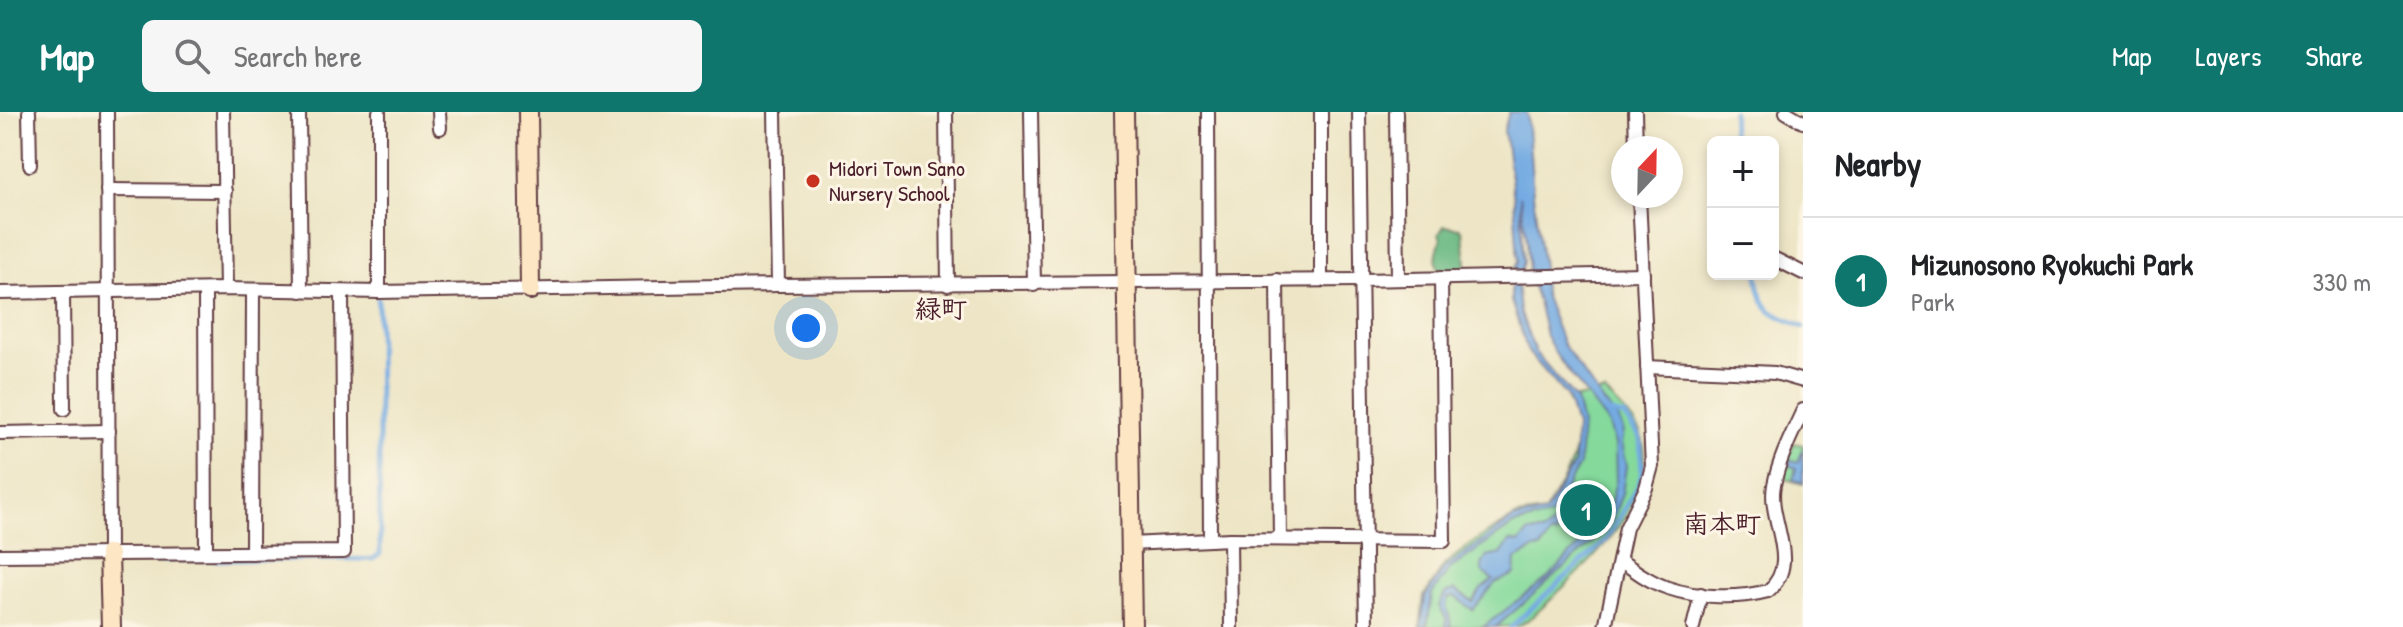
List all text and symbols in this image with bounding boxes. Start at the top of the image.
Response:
search box [142,20,702,92]
text: Map [40,30,94,82]
icon: search [170,34,214,78]
text: Search here [234,36,362,76]
text: Map [2112,37,2152,75]
text: Layers [2196,37,2261,75]
text: Share [2305,37,2363,75]
north arrow [1611,136,1683,208]
map controls [1707,136,1779,280]
button: + [1707,136,1779,208]
text: Nearby [1835,141,1921,187]
place label: Midori Town Sano Nursery School [829,153,965,208]
marker: Midori Town Sano Nursery School [804,172,822,190]
button: − [1707,208,1779,280]
text: Mizunosono Ryokuchi Park [1911,244,2193,284]
text: 1 [1856,264,1866,299]
text: 330 m [2312,264,2371,299]
text: Park [1911,284,1955,319]
district label: 緑町 [915,291,967,326]
your location [786,308,826,348]
pin: 1 [1560,480,1612,540]
district label: 南本町 [1683,506,1761,541]

